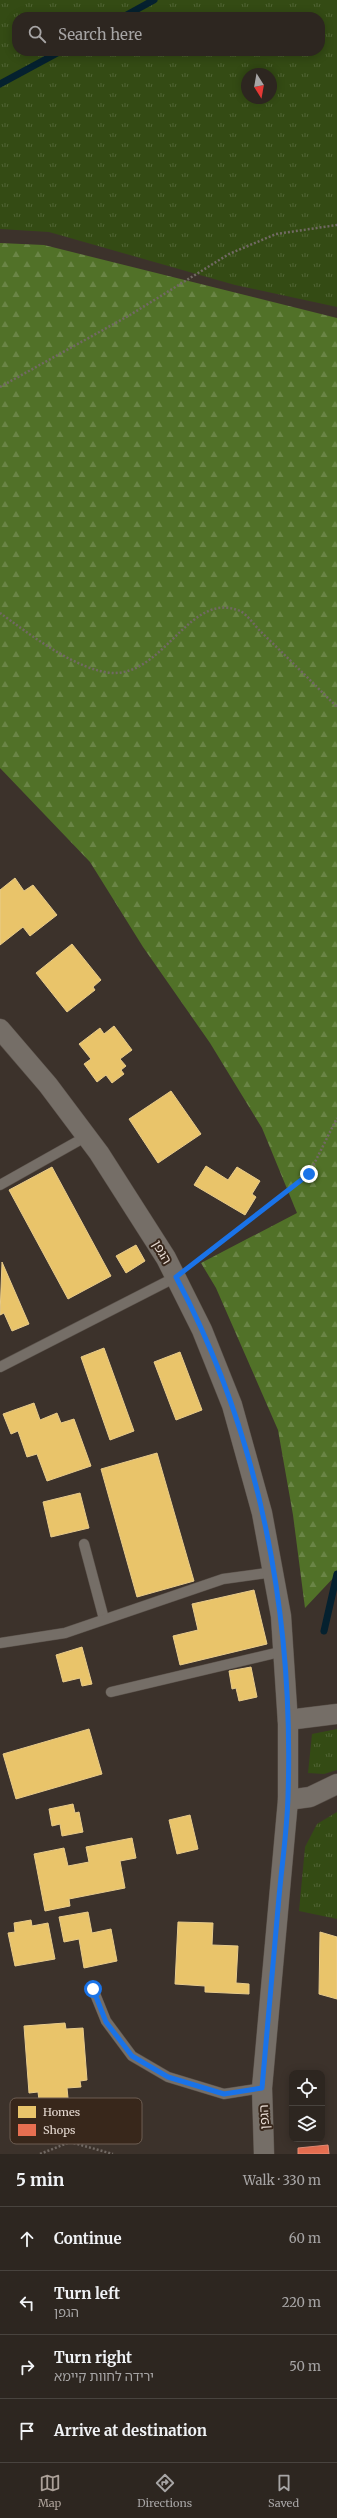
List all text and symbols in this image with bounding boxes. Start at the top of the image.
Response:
search box [12,12,325,56]
icon: search [26,23,48,45]
text: Search here [58,25,142,44]
north arrow [241,68,277,104]
route end [300,1165,318,1183]
street label: הגפן [148,1237,176,1267]
route start [84,1980,102,1998]
map controls [289,2070,325,2142]
button: locate [289,2070,325,2106]
legend [10,2098,142,2144]
street label: הגפן [255,2104,273,2130]
text: Homes [43,2105,80,2119]
button: layers [289,2106,325,2142]
text: Shops [43,2123,75,2137]
text: 5 min [16,2169,64,2191]
text: Walk · 330 m [243,2172,321,2189]
icon: ahead [16,2228,38,2250]
text: Continue [54,2229,122,2248]
text: 60 m [289,2230,321,2247]
text: Turn left [54,2284,120,2303]
icon: left [16,2292,38,2314]
text: 220 m [282,2294,321,2311]
text: הגפן [54,2304,79,2321]
text: Turn right [54,2348,132,2367]
icon: right [16,2356,38,2378]
text: 50 m [289,2358,321,2375]
text: ירידה לחוות קיימא [54,2368,154,2385]
icon: arrive [16,2420,38,2442]
text: Arrive at destination [54,2421,207,2440]
tab: Map [38,2472,61,2510]
tab: Directions [137,2472,192,2510]
tab: Saved [268,2472,299,2510]

